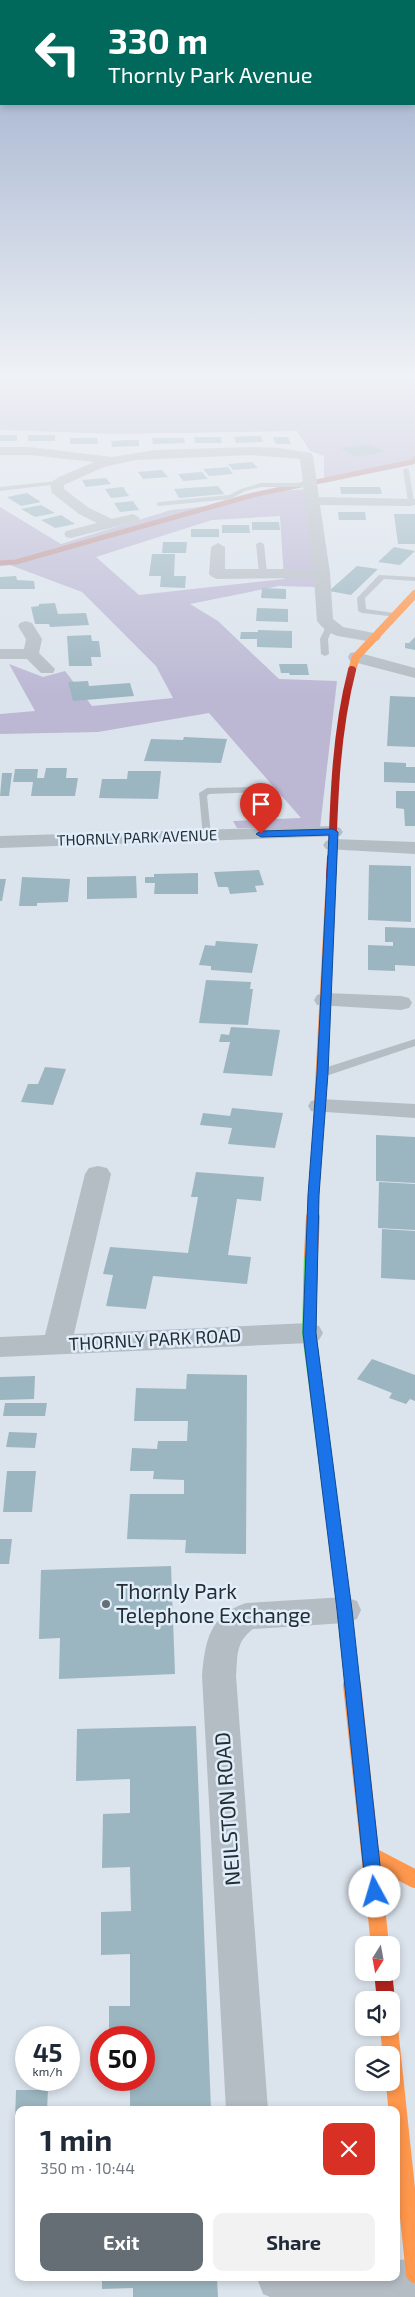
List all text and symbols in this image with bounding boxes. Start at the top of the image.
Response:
text: 330 m [108,19,208,61]
icon: left [25,20,90,85]
text: Thornly Park Avenue [108,61,313,87]
pin [240,783,282,834]
icon: arrive [247,790,275,818]
street label: THORNLY PARK AVENUE [57,825,217,849]
street label: THORNLY PARK ROAD [68,1323,242,1355]
place label: Thornly Park Telephone Exchange [116,1578,311,1627]
marker: Thornly Park Telephone Exchange [100,1598,112,1610]
street label: NEILSTON ROAD [209,1731,244,1887]
position arrow [348,1865,400,1917]
north arrow [355,1936,400,1981]
map controls [355,1936,400,2091]
button: sound [355,1991,400,2036]
speed limit sign: 50 [90,2026,155,2091]
text: 45 [33,2037,62,2067]
button: layers [355,2046,400,2091]
text: km/h [33,2064,62,2078]
text: 1 min [40,2121,112,2157]
button: close [323,2123,375,2175]
text: 350 m · 10:44 [40,2158,135,2177]
button: Exit [40,2213,203,2271]
button: Share [213,2213,375,2271]

